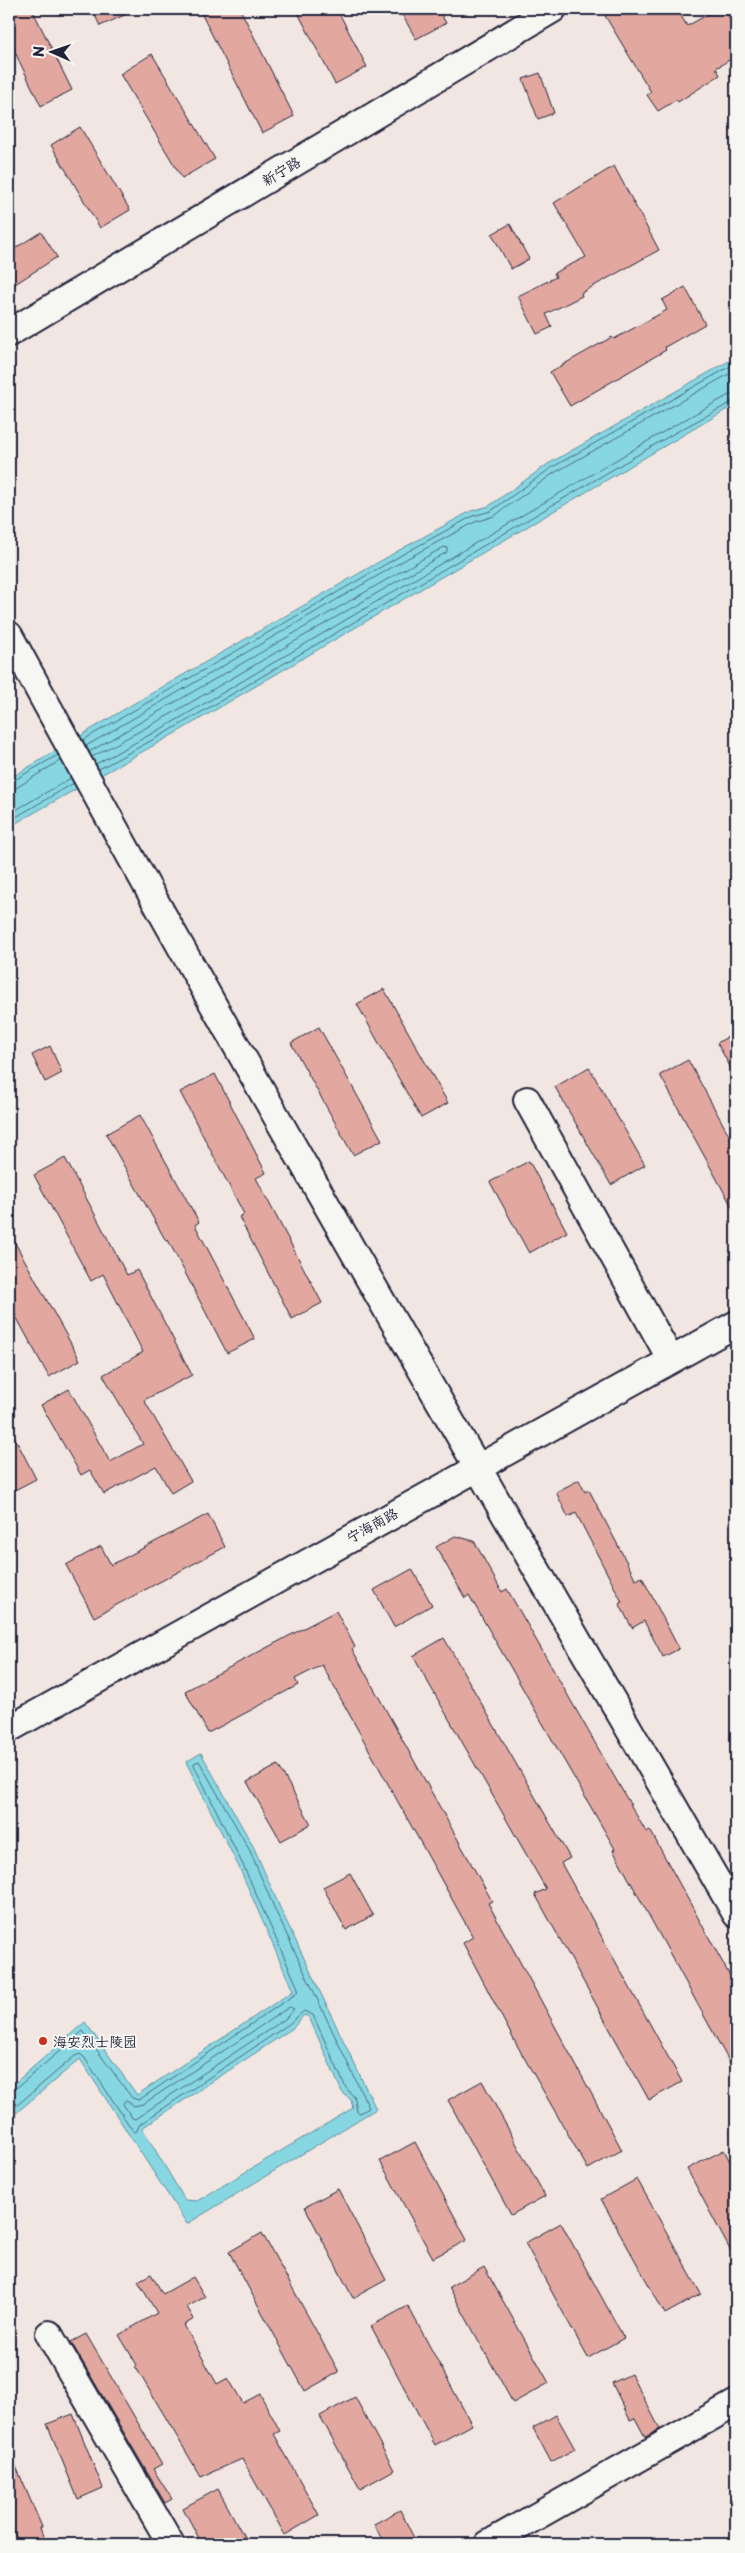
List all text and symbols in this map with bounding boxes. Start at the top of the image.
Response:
north arrow [28,28,78,78]
text: N [28,46,49,57]
street label: 新宁路 [258,151,304,191]
street label: 宁海南路 [342,1502,402,1548]
place label: 海安烈士陵园 [53,2031,137,2052]
marker: 海安烈士陵园 [37,2035,49,2047]

